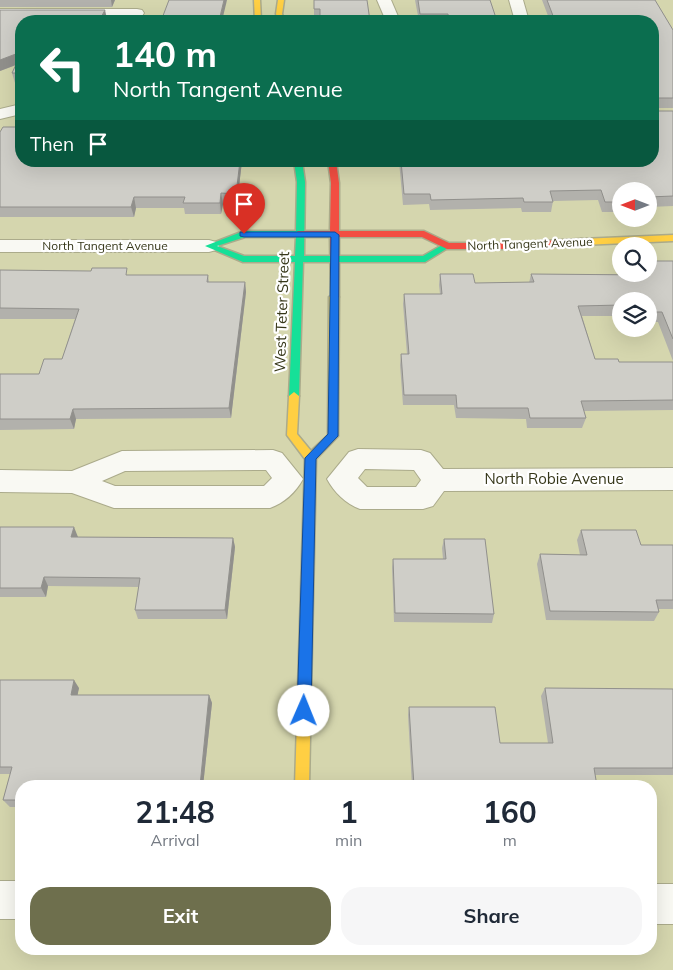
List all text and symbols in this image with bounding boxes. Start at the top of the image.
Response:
text: 140 m [113,32,217,76]
icon: left [30,35,95,100]
text: North Tangent Avenue [113,75,343,103]
icon: arrive [84,130,112,158]
text: Then [30,132,74,156]
north arrow [612,182,658,228]
map controls [612,182,657,337]
pin [223,183,265,234]
icon: arrive [230,190,258,218]
street label: North Tangent Avenue [467,234,593,253]
button: search [612,237,657,282]
street label: North Tangent Avenue [42,238,168,253]
street label: West Teter Street [270,251,293,373]
button: layers [612,292,657,337]
street label: North Robie Avenue [484,469,624,488]
position arrow [277,684,329,736]
text: 21:48 [135,793,215,831]
text: 1 [340,793,358,831]
text: 160 [483,793,537,831]
text: Arrival [151,830,200,850]
text: min [335,830,362,850]
text: m [503,830,517,850]
button: Exit [30,887,331,945]
button: Share [341,887,642,945]

